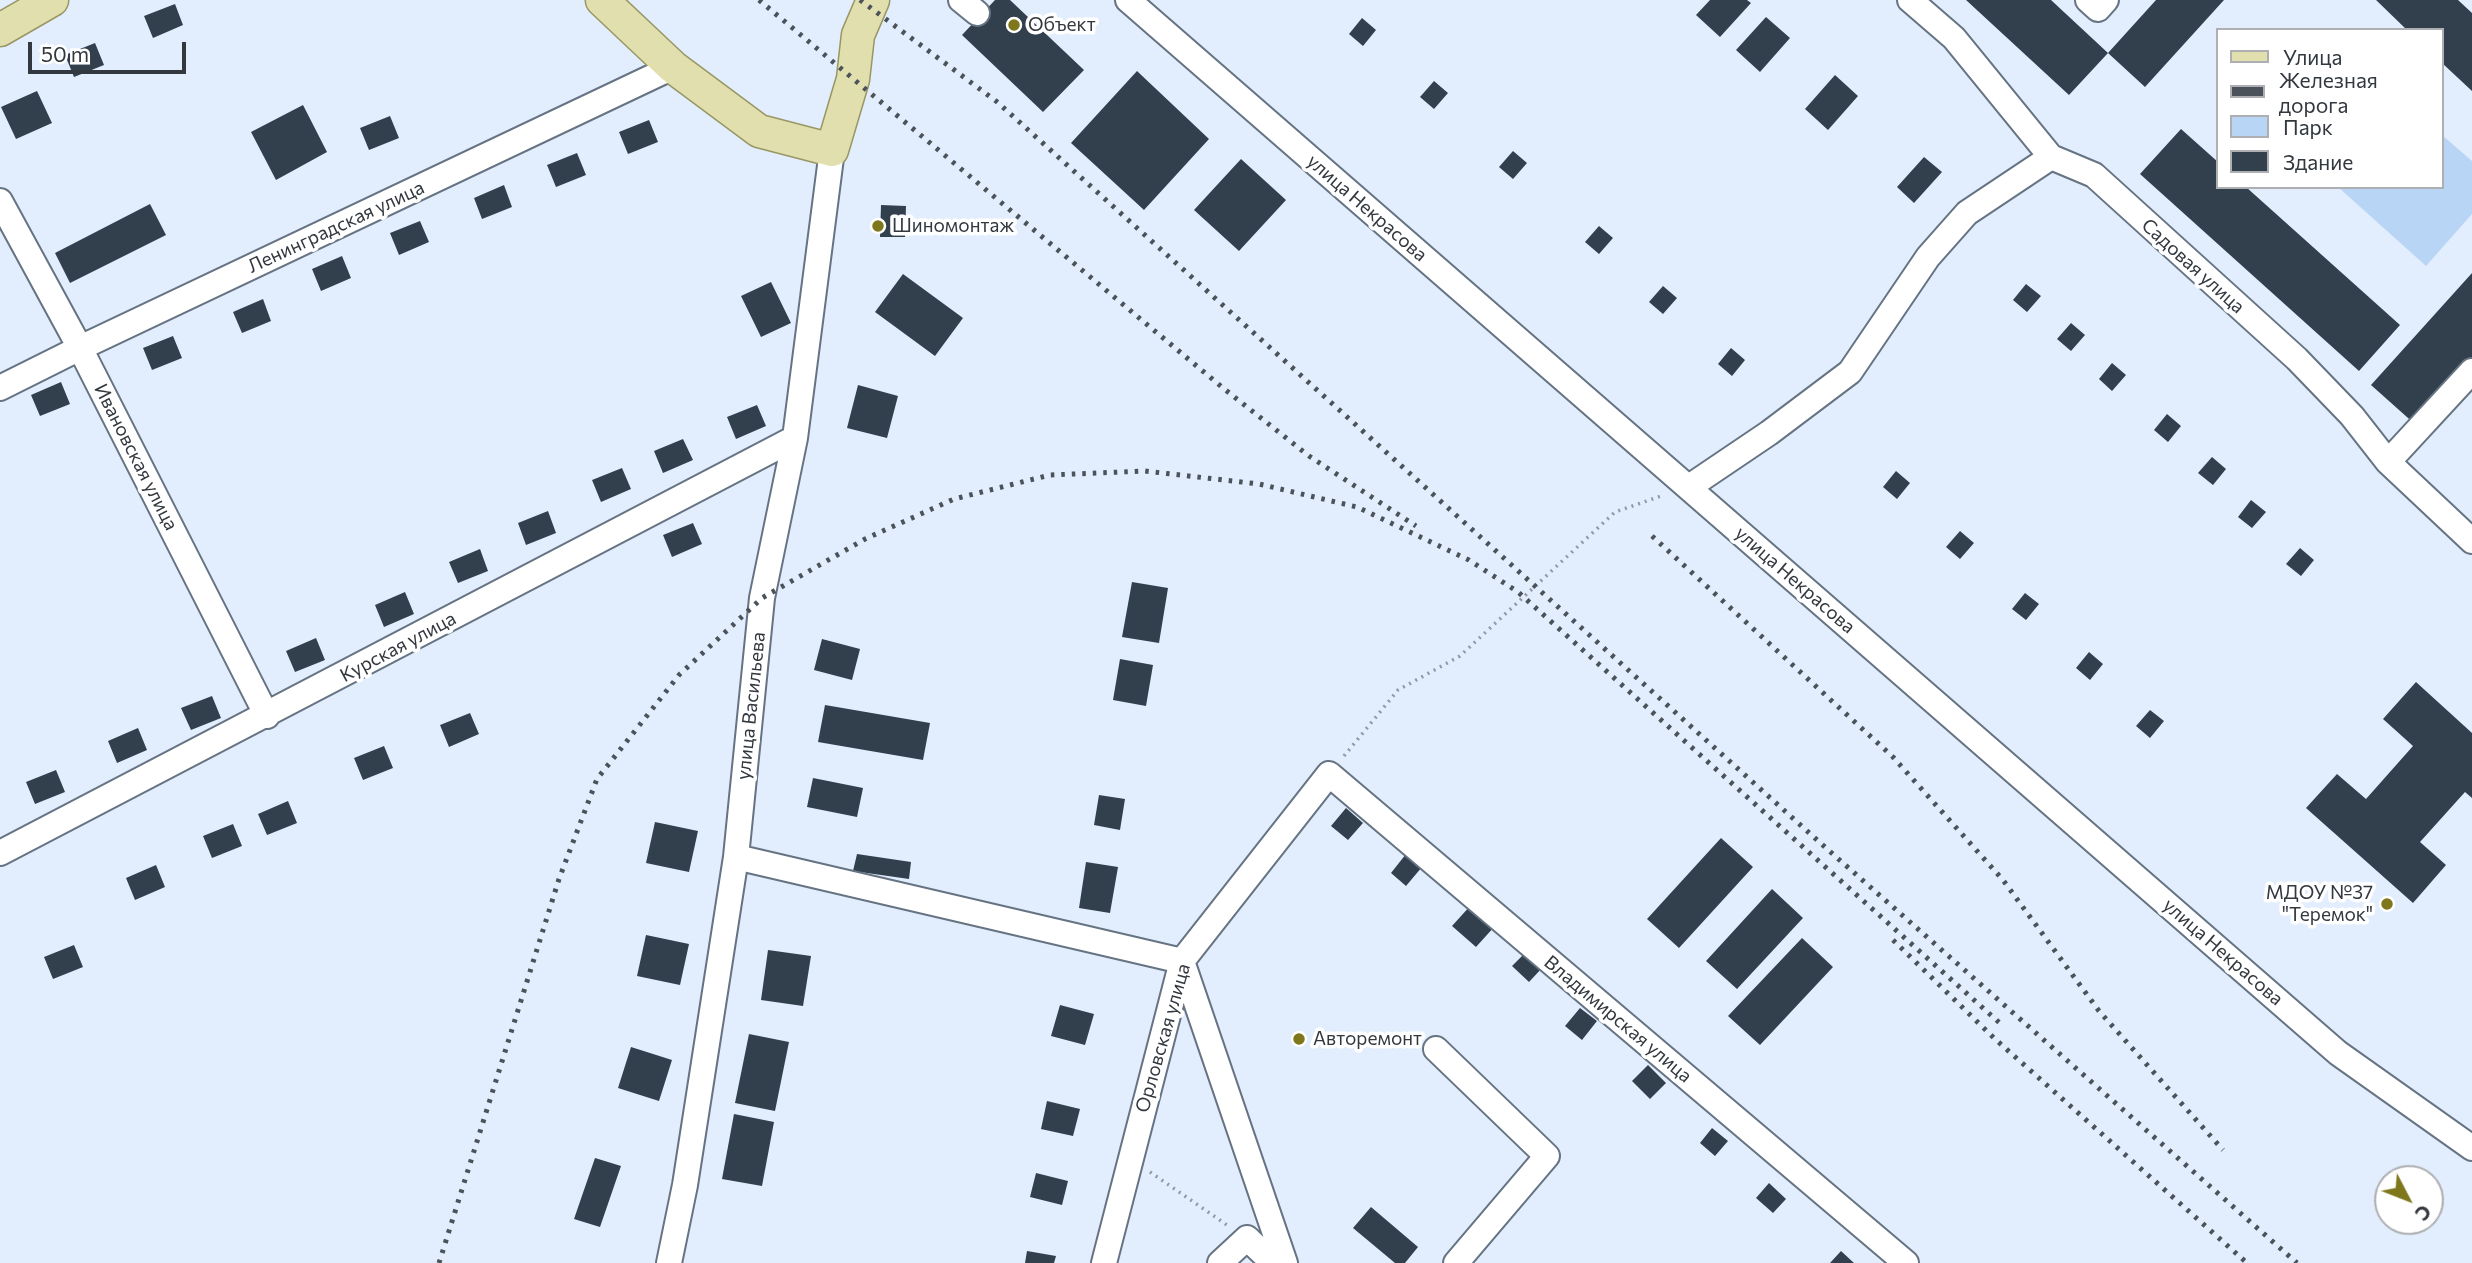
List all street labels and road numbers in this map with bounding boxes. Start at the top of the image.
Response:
street label: улица Некрасова [1302,150,1432,266]
street label: Ленинградская улица [244,176,428,278]
street label: Садовая улица [2137,214,2249,318]
street label: Ивановская улица [89,380,183,534]
street label: улица Некрасова [1730,522,1860,638]
street label: Курская улица [336,607,460,687]
street label: улица Васильева [732,631,770,781]
street label: улица Некрасова [2158,894,2288,1010]
street label: Владимирская улица [1540,951,1696,1087]
street label: Орловская улица [1131,961,1195,1115]

